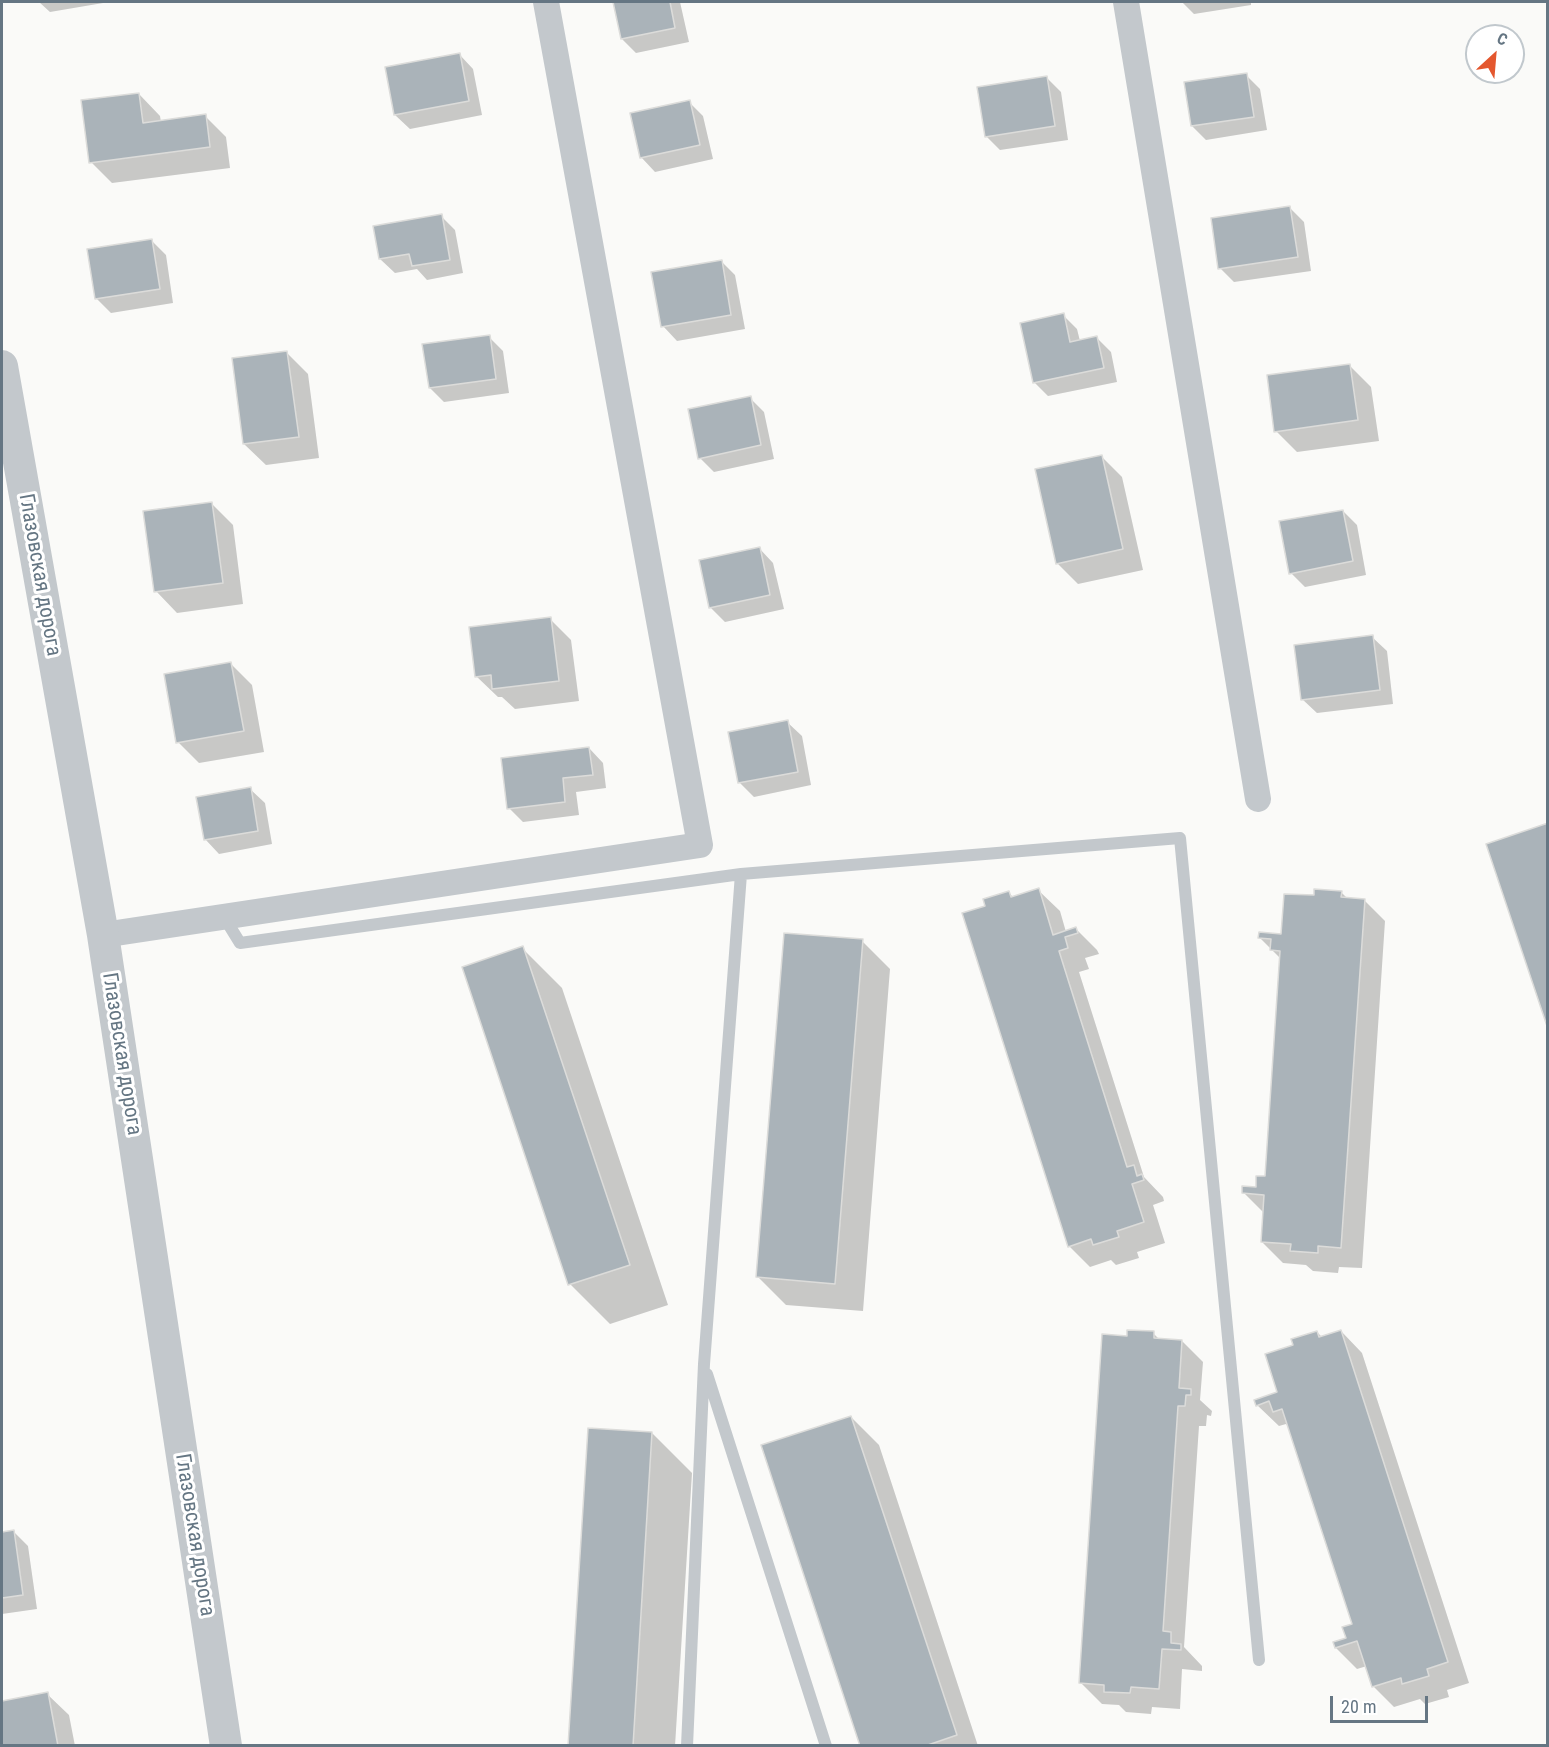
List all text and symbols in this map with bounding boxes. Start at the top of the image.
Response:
north arrow [1465,24,1525,84]
text: С [1494,29,1510,50]
street label: Глазовская дорога [12,492,66,658]
street label: Глазовская дорога [96,971,146,1137]
street label: Глазовская дорога [169,1452,219,1618]
scale bar [1333,1684,1430,1722]
text: 20 m [1341,1696,1376,1717]

